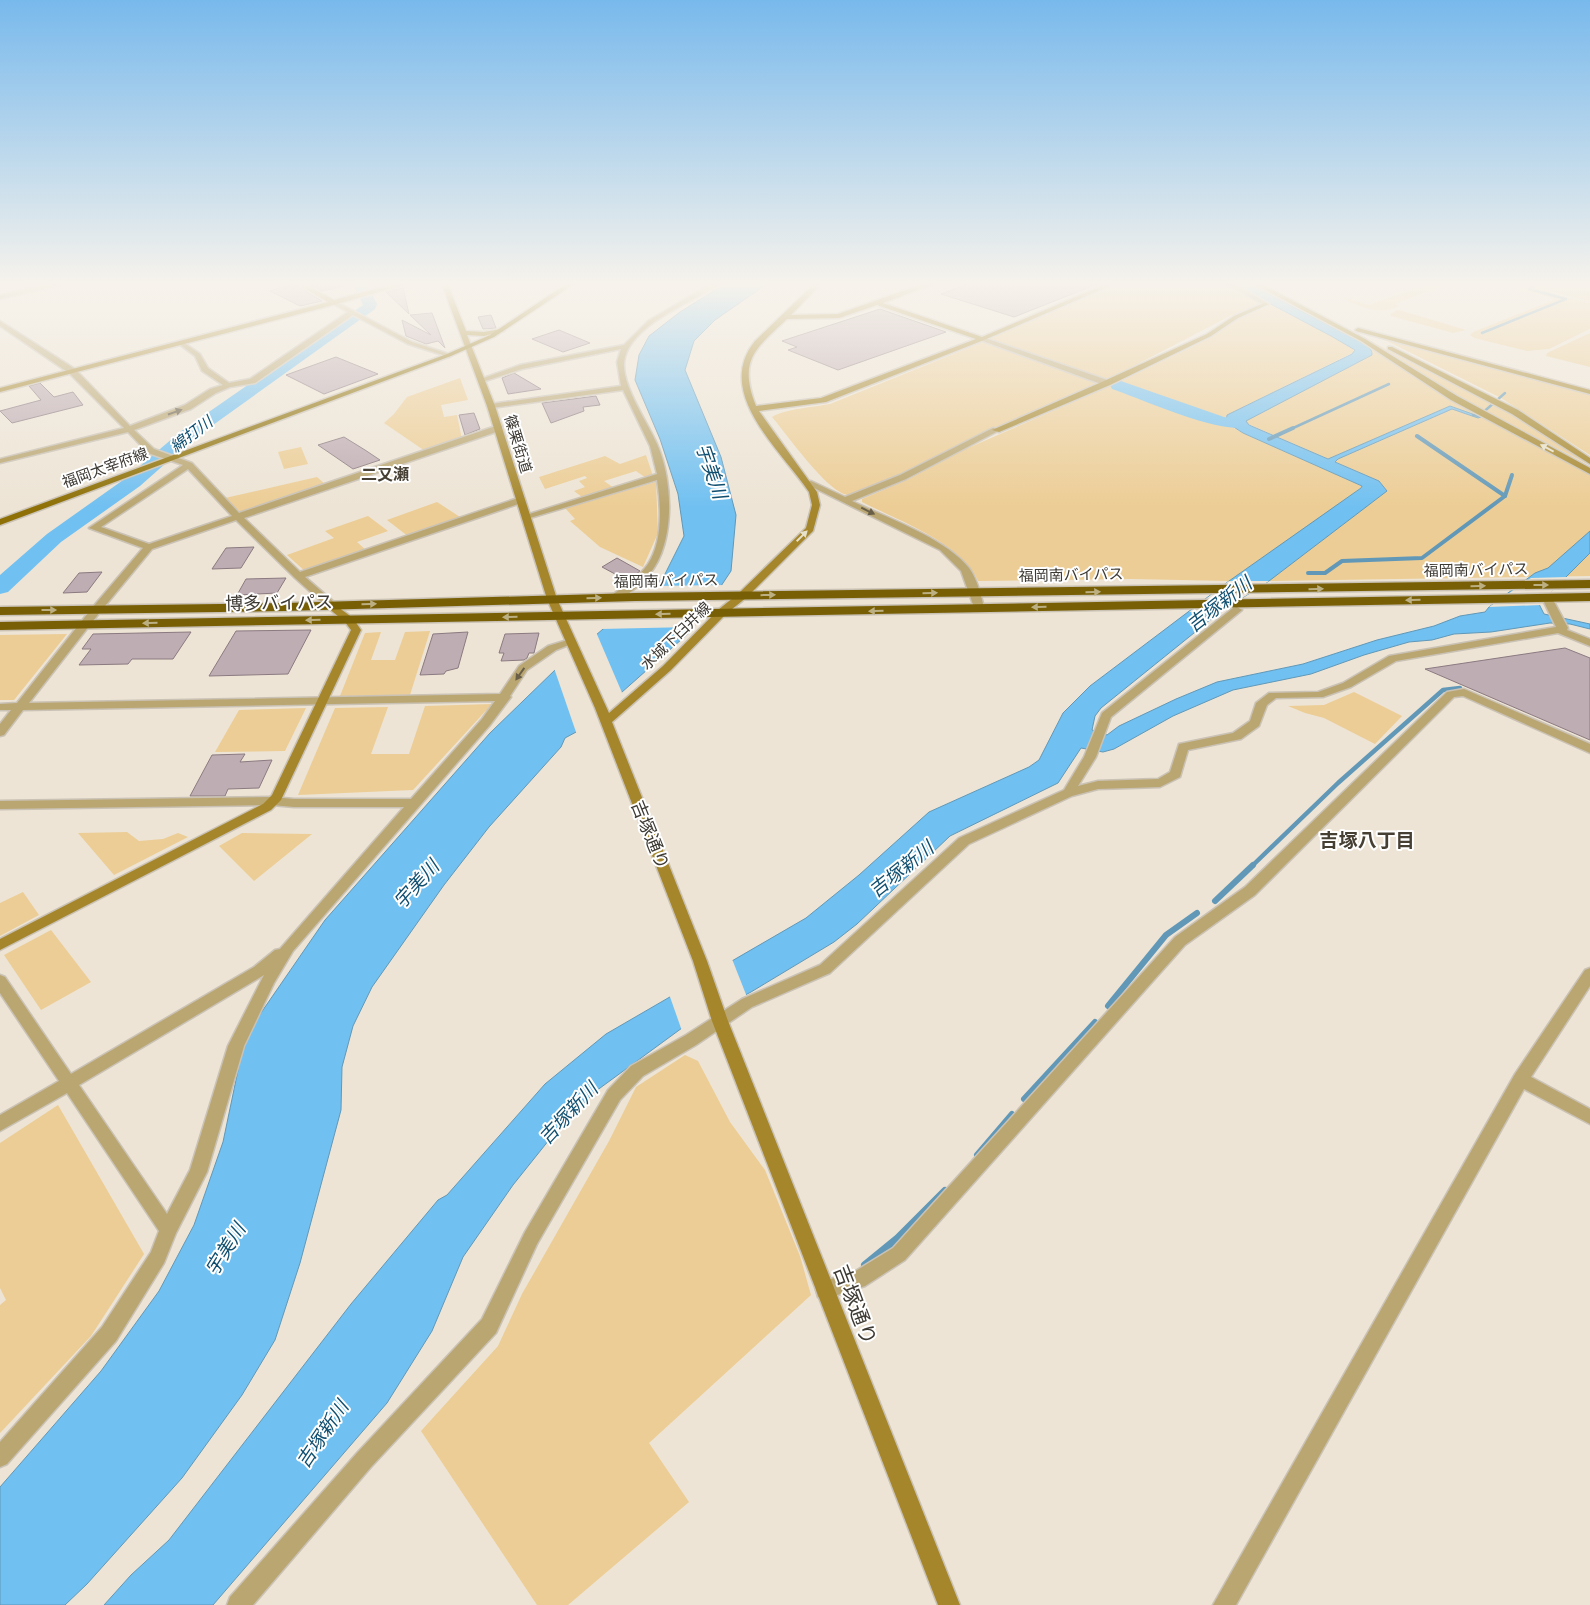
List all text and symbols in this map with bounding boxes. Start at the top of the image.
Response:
one-way arrow [167,408,182,415]
water label: 綿打川 [165,409,219,458]
street label: 篠栗街道 [499,412,538,476]
water label: 宇美川 [689,439,736,504]
street label: 福岡太宰府線 [59,441,151,494]
one-way arrow [1540,444,1554,452]
district label: 二又瀬 [361,462,409,486]
one-way arrow [861,507,875,515]
one-way arrow [796,530,808,542]
street label: 福岡南バイパス [1423,557,1529,582]
street label: 福岡南バイパス [1018,562,1124,587]
street label: 福岡南バイパス [613,568,719,593]
water label: 吉塚新川 [1180,568,1259,638]
one-way arrow [1471,581,1487,589]
one-way arrow [1533,581,1549,589]
one-way arrow [1308,584,1324,592]
one-way arrow [1085,587,1101,595]
street label: 博多バイパス [225,588,333,617]
one-way arrow [923,589,939,597]
one-way arrow [760,591,776,599]
one-way arrow [586,594,602,602]
street label: 水城下臼井線 [635,596,716,675]
one-way arrow [1404,596,1420,604]
one-way arrow [361,600,377,608]
one-way arrow [1030,603,1046,611]
one-way arrow [41,606,57,614]
one-way arrow [868,608,884,616]
one-way arrow [655,610,671,618]
one-way arrow [502,613,518,621]
one-way arrow [305,616,321,624]
one-way arrow [142,619,158,627]
one-way arrow [515,667,525,681]
street label: 吉塚通り [624,796,676,873]
district label: 吉塚八丁目 [1319,825,1415,854]
water label: 吉塚新川 [862,832,941,904]
water label: 宇美川 [386,851,447,915]
water label: 吉塚新川 [531,1074,606,1150]
water label: 宇美川 [197,1215,253,1281]
street label: 吉塚通り [826,1260,886,1350]
water label: 吉塚新川 [288,1392,356,1473]

